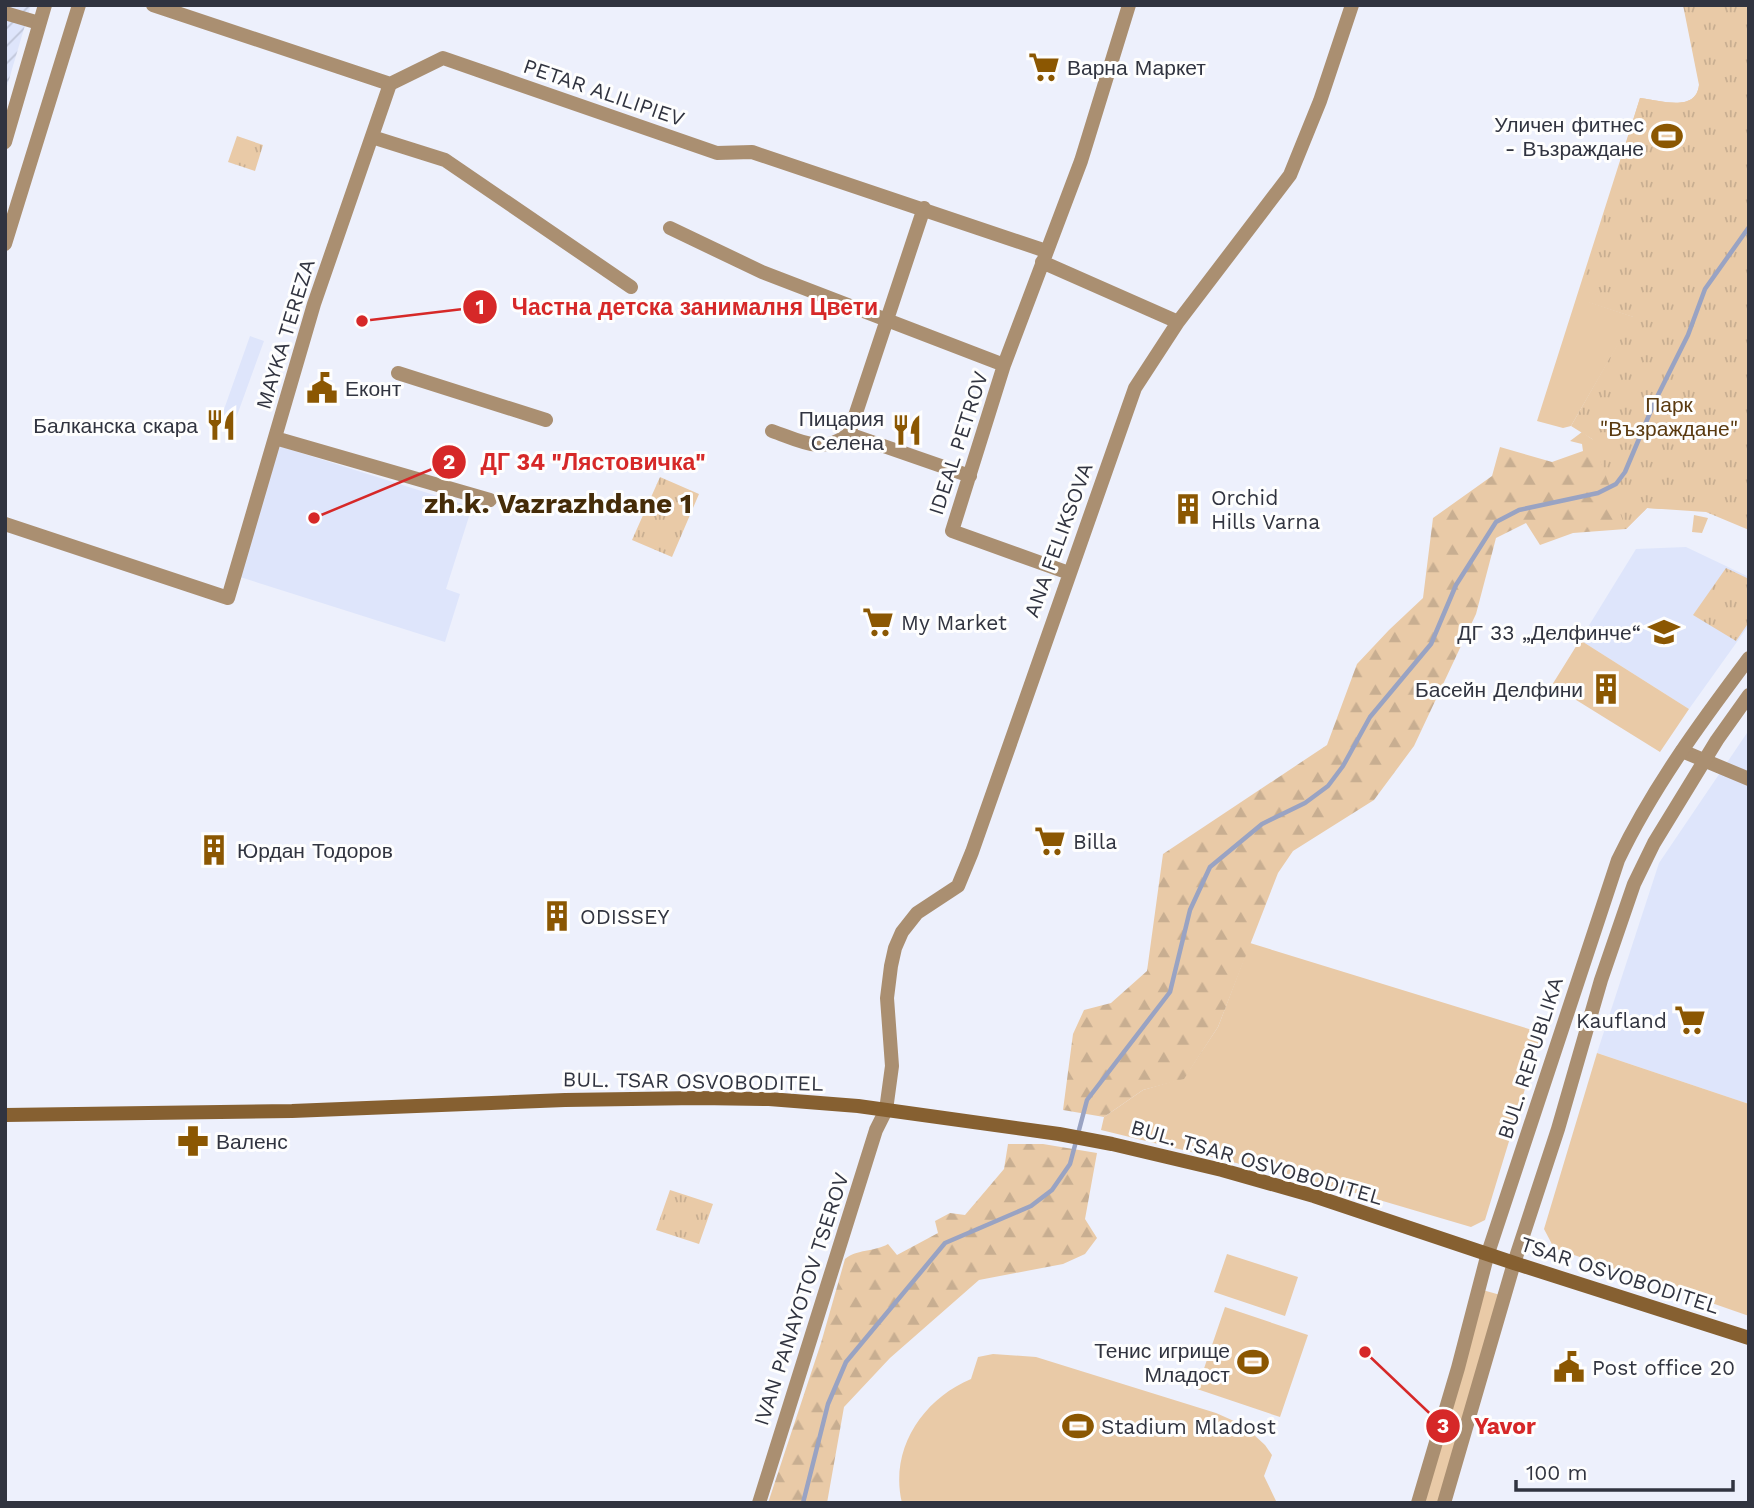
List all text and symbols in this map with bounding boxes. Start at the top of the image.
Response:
supermarket icon: Варна Маркет [1027,50,1061,84]
street label: PETAR ALILIPIEV [520,53,688,131]
place label: Варна Маркет [1067,55,1206,80]
place label: Уличен фитнес - Възраждане [1494,112,1644,161]
sports icon: Уличен фитнес - Възраждане [1650,119,1684,153]
street label: MAYKA TEREZA [250,256,320,412]
callout: Частна детска занималня Цвети [463,285,892,329]
text: 1 [475,294,485,319]
text: Частна детска занималня Цвети [512,294,878,321]
street label: IDEAL PETROV [923,368,993,518]
public building icon: Еконт [305,371,339,405]
place label: Еконт [345,376,402,401]
park label: Парк "Възраждане" [1600,392,1738,441]
place label: Пицария Селена [799,406,884,455]
restaurant icon: Балканска скара [204,408,238,442]
place label: Балканска скара [33,413,198,438]
restaurant icon: Пицария Селена [890,413,924,447]
callout: ДГ 34 "Лястовичка" [432,440,720,484]
text: 2 [443,449,455,474]
text: ДГ 34 "Лястовичка" [481,449,705,476]
street label: ANA FELIKSOVA [1018,459,1098,621]
place label: Orchid Hills Varna [1211,485,1320,534]
district label: zh.k. Vazrazhdane 1 [424,487,692,520]
building icon: Orchid Hills Varna [1171,492,1205,526]
supermarket icon: My Market [861,605,895,639]
place label: My Market [901,610,1007,635]
school or university icon: ДГ 33 „Делфинче“ [1647,615,1681,649]
place label: ДГ 33 „Делфинче“ [1457,620,1641,645]
building icon: Басейн Делфини [1589,672,1623,706]
place label: Басейн Делфини [1415,677,1583,702]
supermarket icon: Billa [1033,824,1067,858]
place label: Billa [1073,829,1117,854]
building icon: Юрдан Тодоров [197,833,231,867]
place label: Юрдан Тодоров [237,838,393,863]
building icon: ODISSEY [540,899,574,933]
place label: ODISSEY [580,904,669,929]
street label: BUL. REPUBLIKA [1492,974,1568,1142]
supermarket icon: Kaufland [1673,1003,1707,1037]
place label: Kaufland [1576,1008,1667,1033]
street label: BUL. TSAR OSVOBODITEL [562,1066,824,1096]
street label: BUL. TSAR OSVOBODITEL [1128,1114,1386,1210]
pharmacy icon: Валенс [176,1124,210,1158]
place label: Валенс [216,1129,288,1154]
street label: IVAN PANAYOTOV TSEROV [748,1169,854,1429]
street label: TSAR OSVOBODITEL [1517,1231,1723,1319]
place label: Тенис игрище Младост [1094,1338,1230,1387]
sports icon: Тенис игрище Младост [1236,1345,1270,1379]
public building icon: Post office 20 [1552,1350,1586,1384]
place label: Post office 20 [1592,1355,1735,1380]
callout: Yavor [1425,1404,1550,1448]
sports icon: Stadium Mladost [1061,1409,1095,1443]
text: 3 [1437,1413,1449,1438]
text: Yavor [1474,1413,1536,1440]
place label: Stadium Mladost [1101,1414,1276,1439]
scale bar [1516,1448,1733,1492]
text: 100 m [1526,1460,1588,1485]

